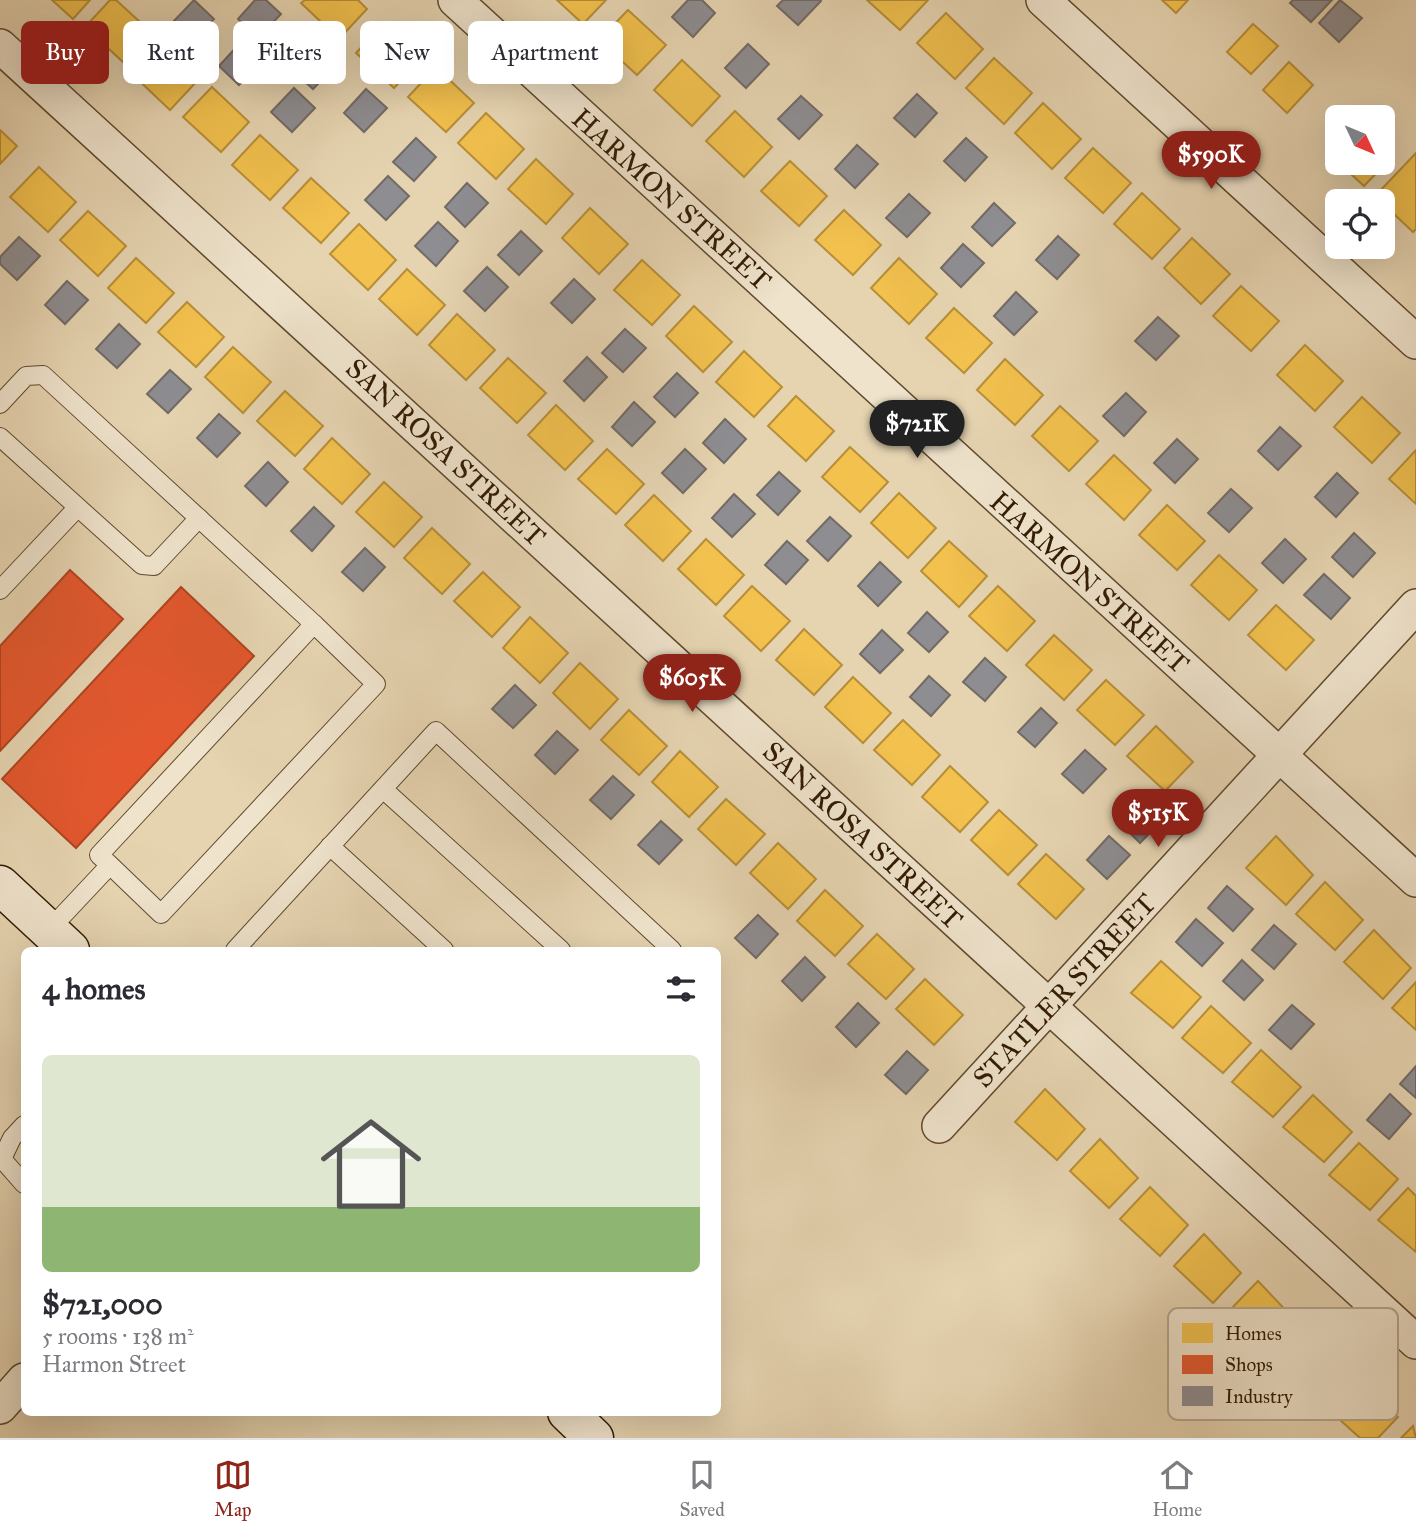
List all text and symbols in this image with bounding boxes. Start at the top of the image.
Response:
chip: Buy [21,21,109,84]
chip: Rent [123,21,219,84]
chip: Filters [233,21,346,84]
chip: New [360,21,454,84]
chip: Apartment [468,21,623,84]
street label: HARMON STREET [565,101,779,298]
north arrow [1325,105,1395,175]
map controls [1325,105,1395,259]
pin: $590K [1162,132,1260,191]
text: $590K [1178,140,1244,168]
button: locate [1325,189,1395,259]
street label: SAN ROSA STREET [338,351,553,554]
pin: $721K [868,400,966,460]
text: $721K [886,409,948,437]
street label: HARMON STREET [983,484,1197,681]
pin: $605K [643,654,741,714]
text: $605K [659,663,725,691]
street label: SAN ROSA STREET [755,734,970,937]
pin: $515K [1109,790,1207,849]
text: $515K [1128,798,1188,826]
street label: STATLER STREET [965,886,1163,1095]
icon: filters [662,970,700,1008]
text: 4 homes [42,971,146,1007]
icon: home [308,1101,434,1227]
text: $721,000 [42,1286,163,1322]
legend [1168,1308,1398,1420]
text: 5 rooms · 138 m² [42,1322,194,1350]
text: Homes [1225,1322,1282,1345]
text: Harmon Street [42,1350,186,1378]
text: Shops [1225,1353,1273,1376]
text: Industry [1225,1385,1294,1408]
tab: Map [214,1456,252,1521]
tab: Saved [680,1456,725,1521]
tab: Home [1152,1456,1202,1521]

